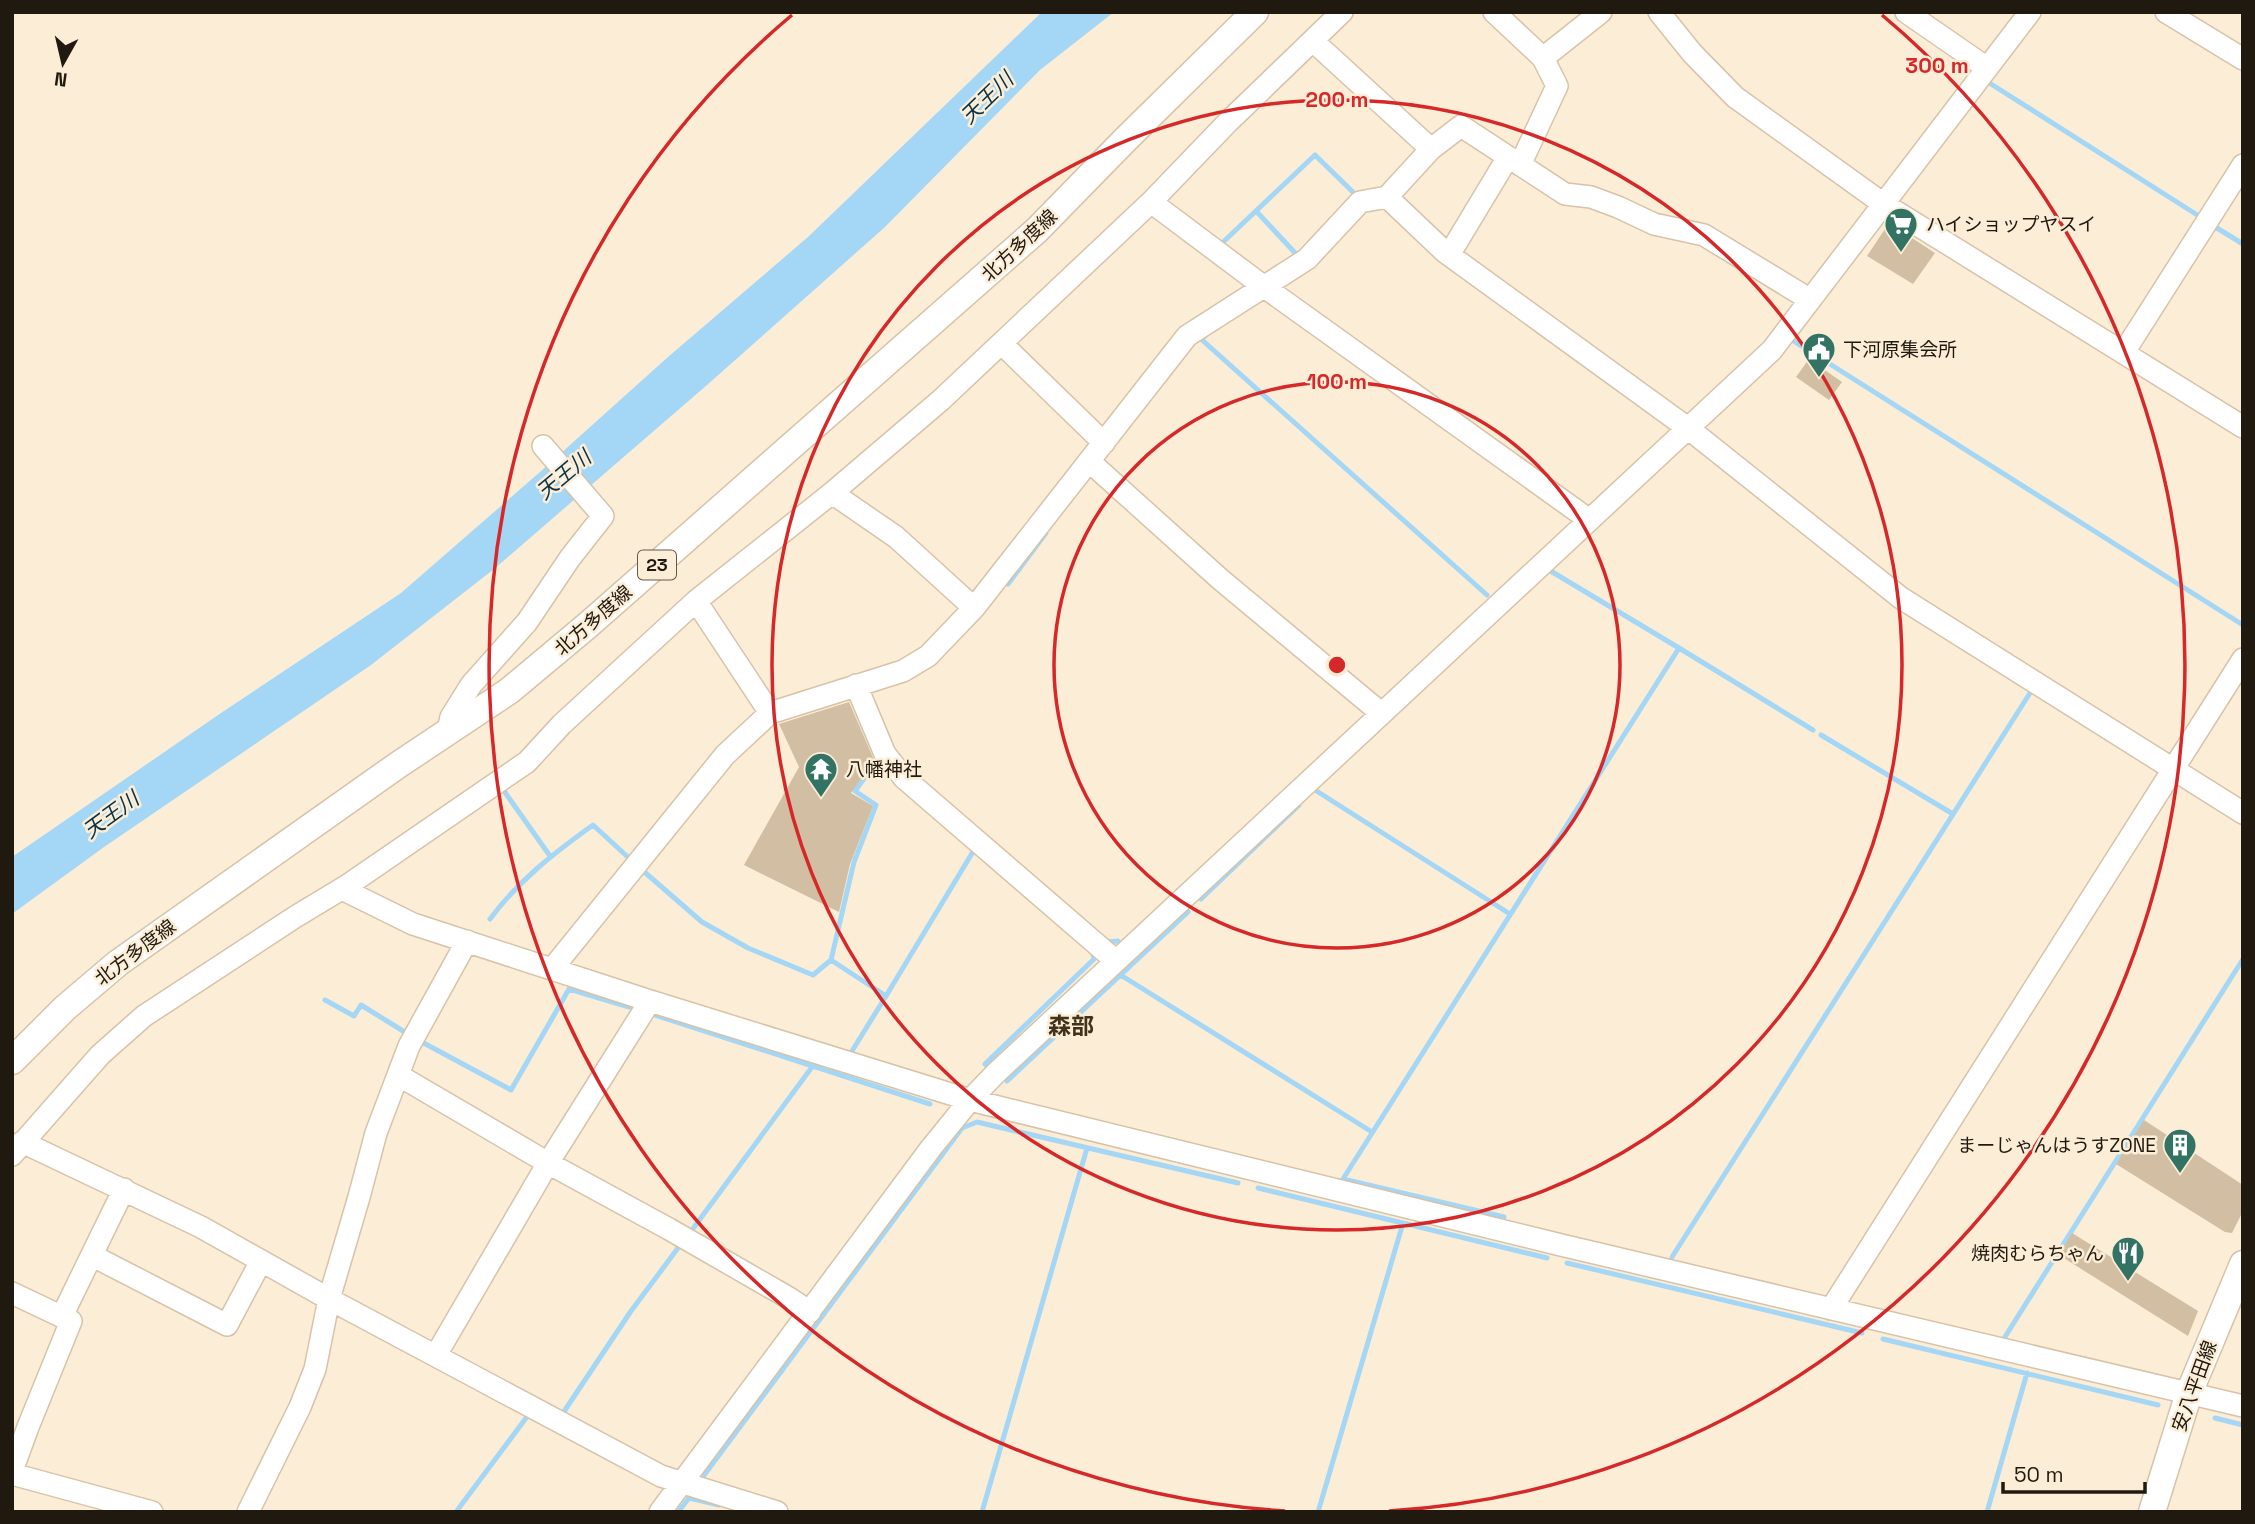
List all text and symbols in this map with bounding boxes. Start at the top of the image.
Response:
north arrow [28,28,98,98]
text: 300 m [1905,52,1969,79]
water label: 天王川 [955,65,1020,129]
text: N [53,66,69,93]
text: 200 m [1306,86,1368,113]
street label: 北方多度線 [976,204,1063,287]
supermarket icon: ハイショップヤスイ [1882,205,1920,254]
place label: ハイショップヤスイ [1926,212,2097,237]
public building icon: 下河原集会所 [1800,330,1838,379]
place label: 下河原集会所 [1843,337,1957,362]
text: 100 m [1307,368,1367,395]
water label: 天王川 [531,443,598,505]
road number: 23 [638,550,676,580]
street label: 北方多度線 [549,580,637,661]
centre of rings [1325,653,1349,677]
temple icon: 八幡神社 [802,750,840,799]
place label: 八幡神社 [846,757,922,782]
water label: 天王川 [77,784,146,844]
street label: 北方多度線 [90,914,181,991]
district label: 森部 [1048,1011,1094,1041]
building icon: まーじゃんはうすZONE [2161,1126,2199,1175]
place label: まーじゃんはうすZONE [1957,1133,2156,1158]
restaurant icon: 焼肉むらちゃん [2109,1234,2147,1283]
place label: 焼肉むらちゃん [1971,1241,2104,1266]
street label: 安八平田線 [2166,1337,2222,1435]
scale bar [2003,1450,2145,1494]
text: 50 m [2014,1461,2064,1488]

